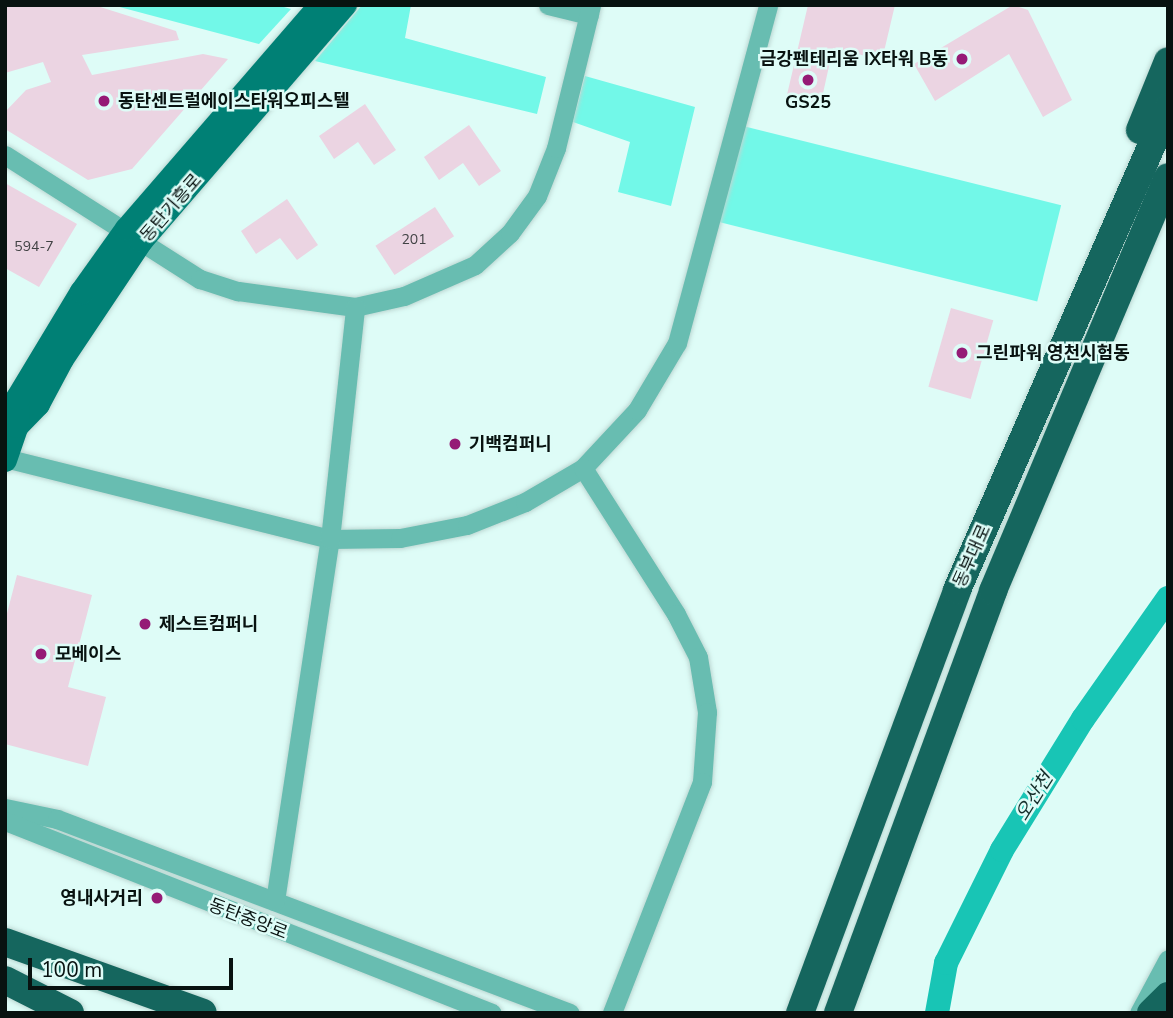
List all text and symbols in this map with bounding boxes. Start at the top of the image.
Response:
place label: 금강펜테리움 IX타워 B동 [760,48,948,70]
marker: 금강펜테리움 IX타워 B동 [954,51,970,67]
marker: GS25 [800,72,816,88]
place label: 동탄센트럴에이스타워오피스텔 [118,90,350,112]
place label: GS25 [785,91,831,113]
marker: 동탄센트럴에이스타워오피스텔 [96,93,112,109]
street label: 동탄기흥로 [136,170,206,246]
house number: 201 [401,232,427,248]
house number: 594-7 [14,239,54,255]
place label: 그린파워 영천시험동 [976,342,1130,364]
marker: 그린파워 영천시험동 [954,345,970,361]
place label: 기백컴퍼니 [469,433,552,455]
marker: 기백컴퍼니 [447,436,463,452]
street label: 동부대로 [949,521,995,591]
place label: 제스트컴퍼니 [159,613,258,635]
marker: 제스트컴퍼니 [137,616,153,632]
place label: 모베이스 [55,643,121,665]
marker: 모베이스 [33,646,49,662]
water label: 오산천 [1011,769,1059,825]
place label: 영내사거리 [60,887,143,909]
marker: 영내사거리 [149,890,165,906]
street label: 동탄중앙로 [205,894,291,944]
scale bar [32,944,236,988]
text: 100 m [41,956,102,984]

